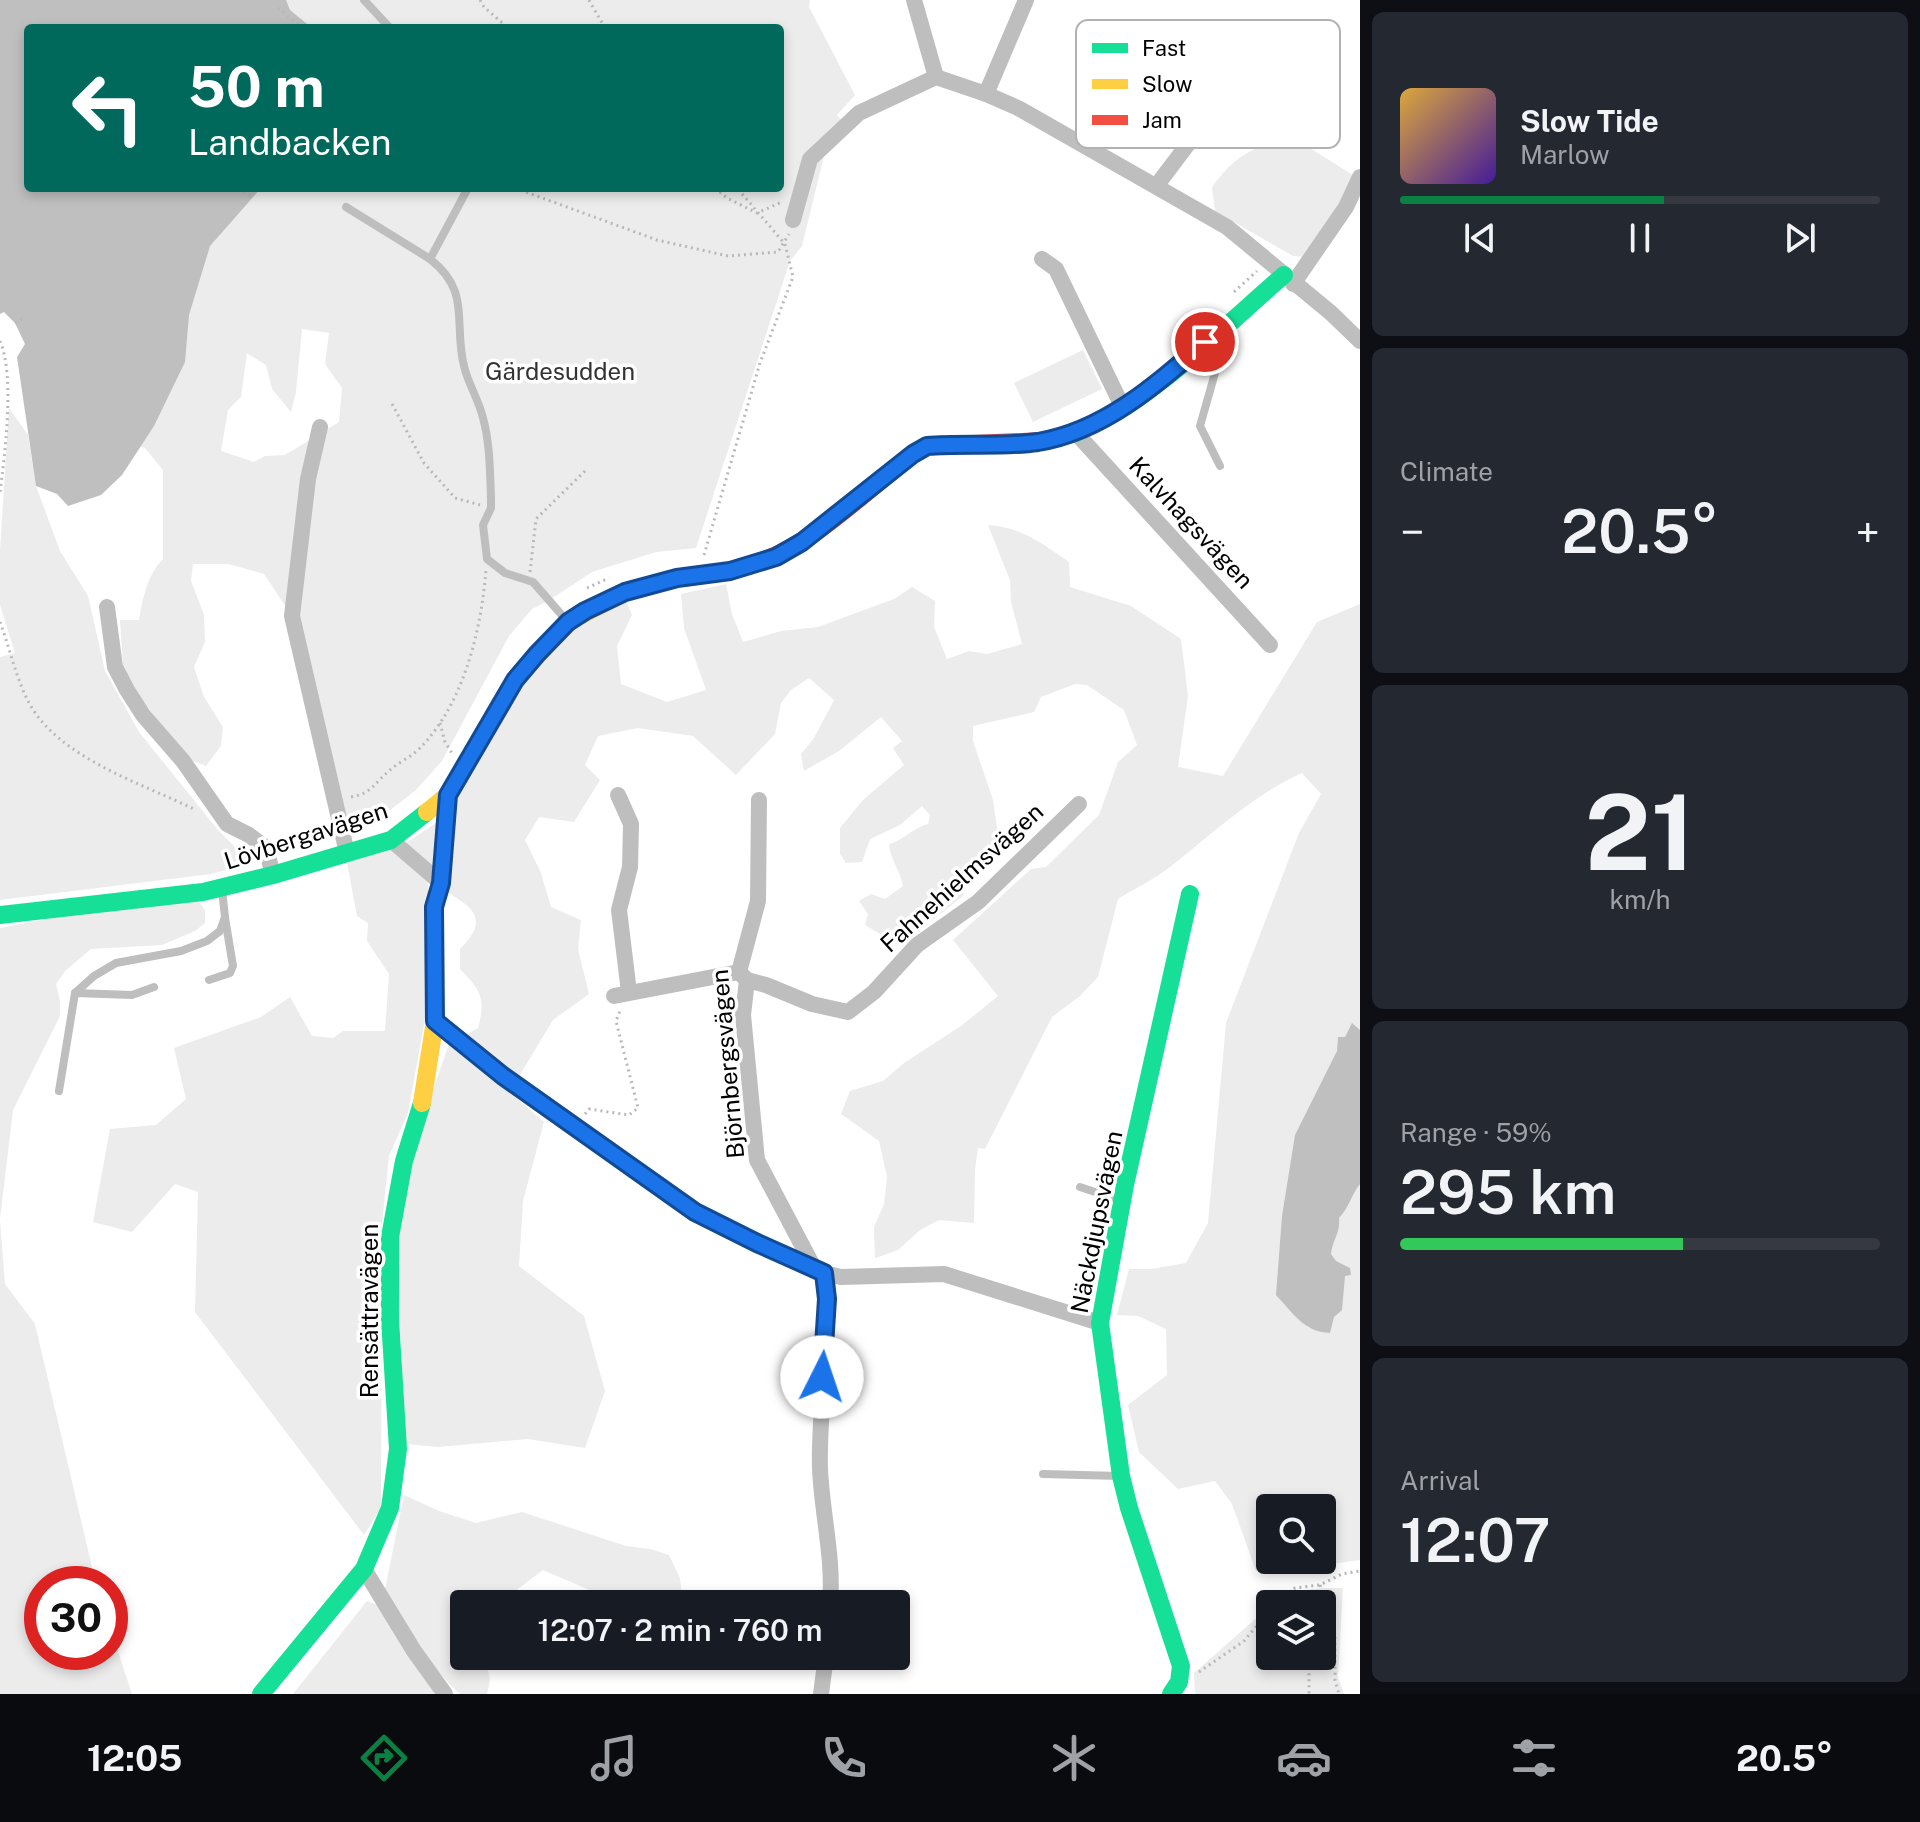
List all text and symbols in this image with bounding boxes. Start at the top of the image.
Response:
legend [1076,20,1340,148]
text: Fast [1142,35,1186,61]
text: 50 m [188,54,325,120]
icon: left [56,56,160,160]
text: Slow [1142,71,1192,97]
text: Slow Tide [1520,103,1659,139]
text: Jam [1142,107,1182,133]
text: Landbacken [188,121,392,163]
text: Marlow [1520,139,1610,170]
icon: previous [1458,216,1502,260]
icon: pause [1618,216,1662,260]
icon: next [1778,216,1822,260]
pin [1171,308,1239,376]
icon: arrive [1183,320,1227,364]
park label: Gärdesudden [485,357,635,385]
street label: Kalvhagsvägen [1124,451,1260,594]
text: Climate [1400,456,1493,487]
text: 20.5° [1561,496,1719,567]
text: − [1400,506,1424,558]
text: + [1856,506,1880,558]
text: 21 [1585,771,1695,893]
street label: Lövbergavägen [220,795,391,875]
street label: Fahnehielmsvägen [874,797,1048,958]
text: km/h [1609,884,1671,915]
street label: Björnbergsvägen [705,968,749,1160]
text: Range · 59% [1400,1117,1552,1148]
street label: Näckdjupsvägen [1065,1128,1127,1315]
text: 295 km [1400,1157,1616,1228]
street label: Rensättravägen [355,1224,383,1398]
position arrow [780,1335,864,1419]
text: Arrival [1400,1465,1480,1496]
map controls [1256,1494,1336,1670]
button: search [1256,1494,1336,1574]
text: 12:07 [1400,1505,1551,1576]
speed limit sign: 30 [24,1566,128,1670]
button: layers [1256,1590,1336,1670]
text: 12:07 · 2 min · 760 m [538,1612,822,1648]
icon: directions [356,1730,412,1786]
icon: music [586,1730,642,1786]
icon: phone [816,1730,872,1786]
icon: climate [1046,1730,1102,1786]
icon: car [1276,1730,1332,1786]
icon: filters [1506,1730,1562,1786]
text: 12:05 [87,1737,182,1779]
text: 20.5° [1736,1737,1833,1779]

